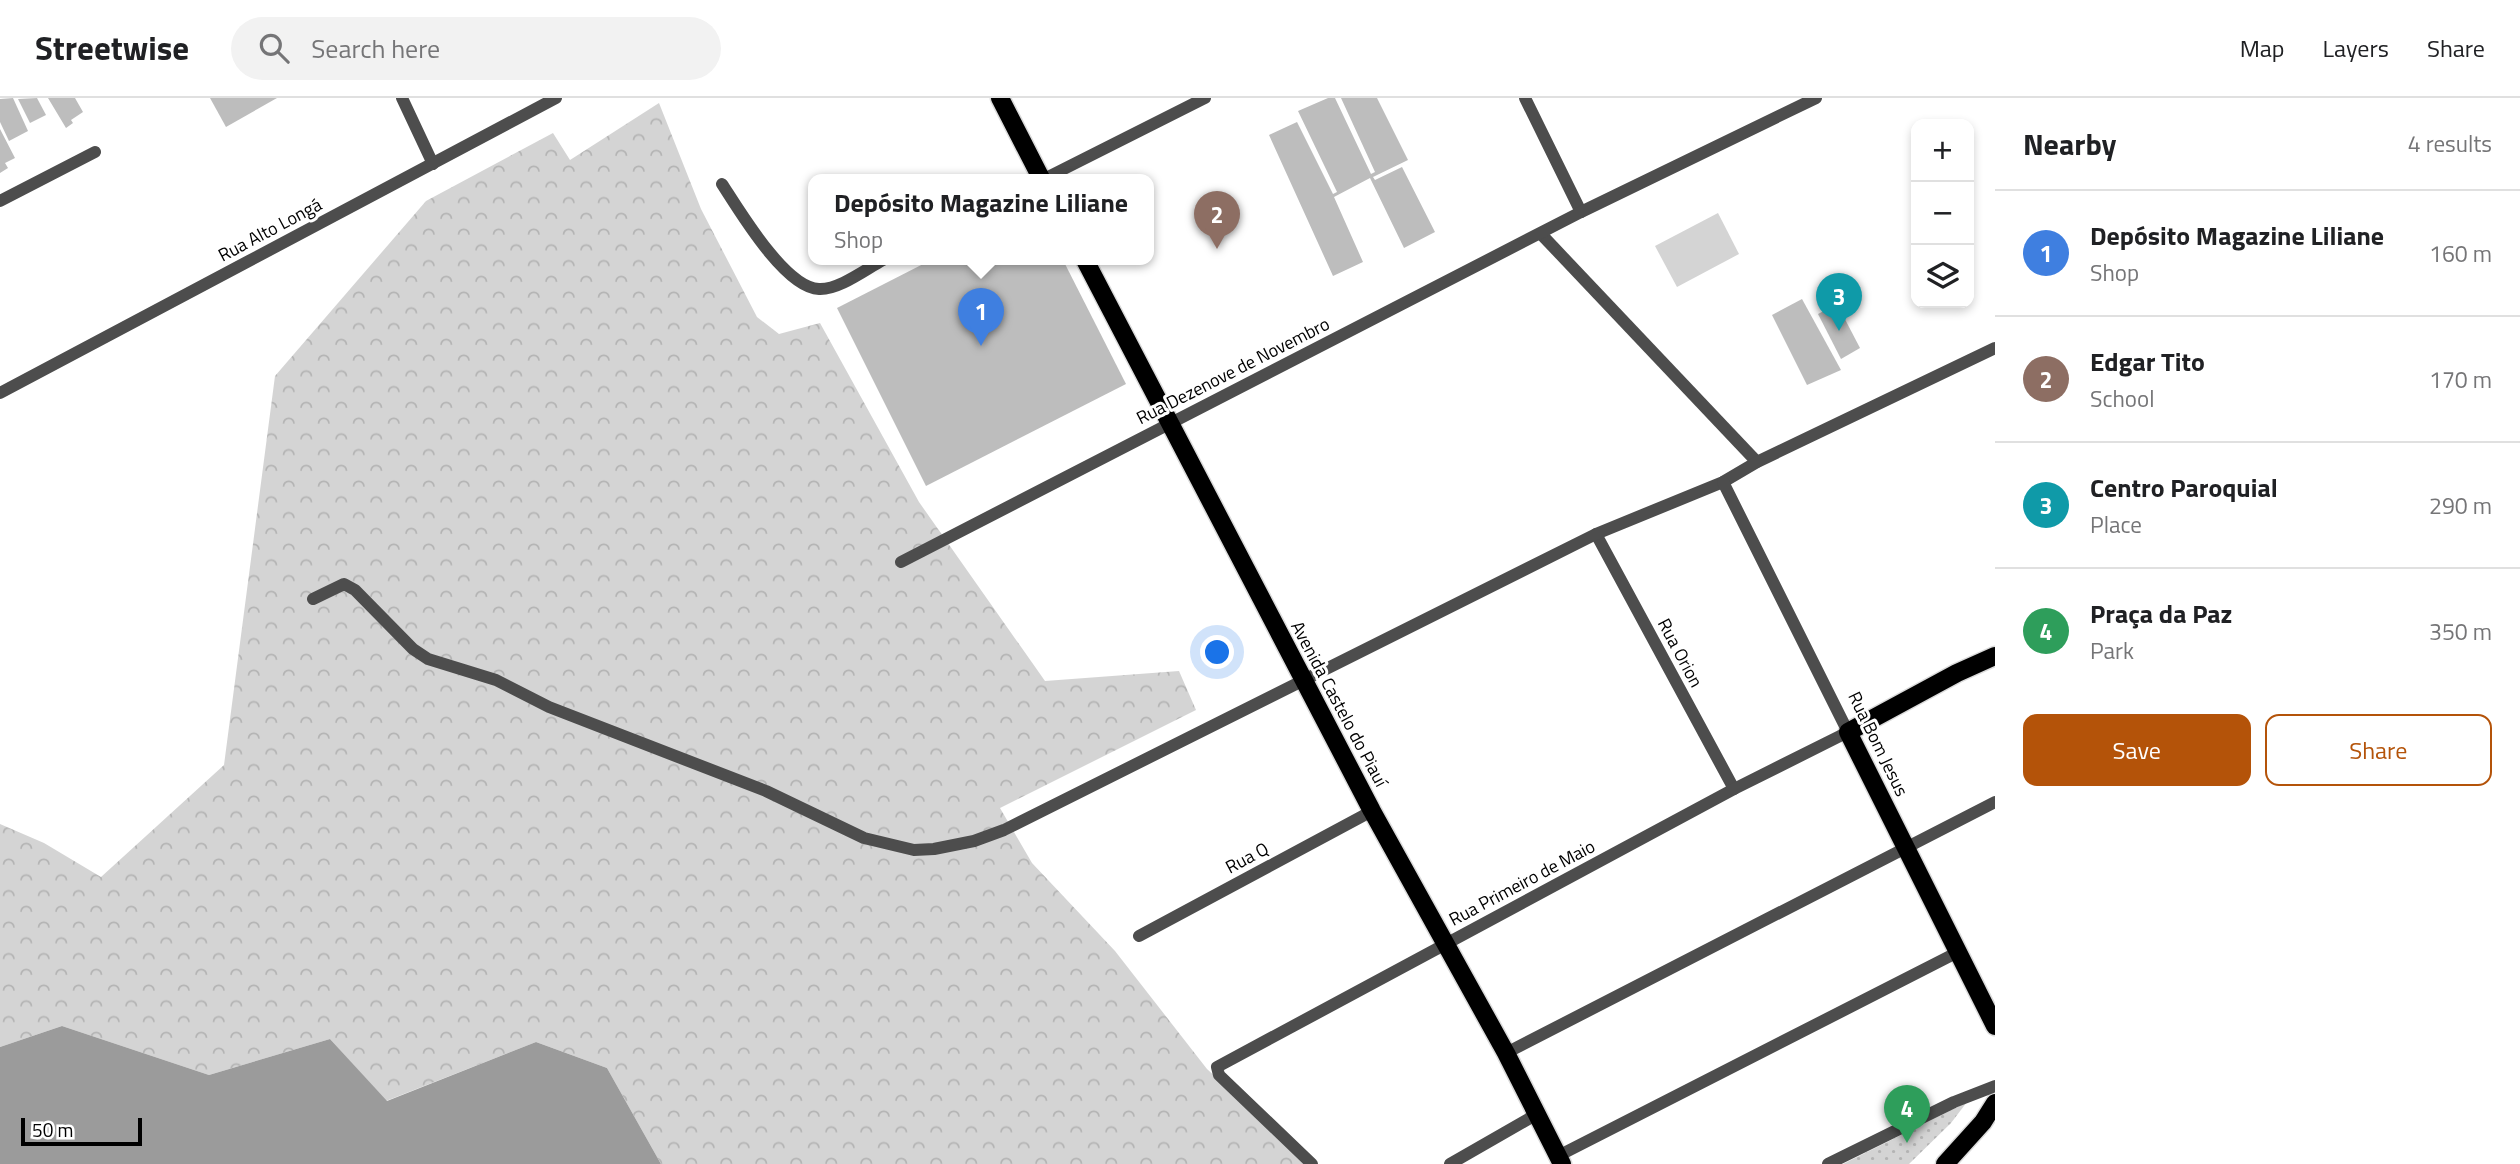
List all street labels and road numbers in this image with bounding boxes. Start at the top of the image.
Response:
street label: Rua Alto Longá [213,191,327,268]
street label: Rua Dezenove de Novembro [1131,310,1334,431]
street label: Rua Orion [1651,613,1710,692]
street label: Avenida Castelo do Piauí [1284,616,1396,793]
street label: Rua Bom Jesus [1841,687,1915,801]
street label: Rua Primeiro de Maio [1444,833,1600,933]
street label: Rua Q [1220,835,1273,880]

